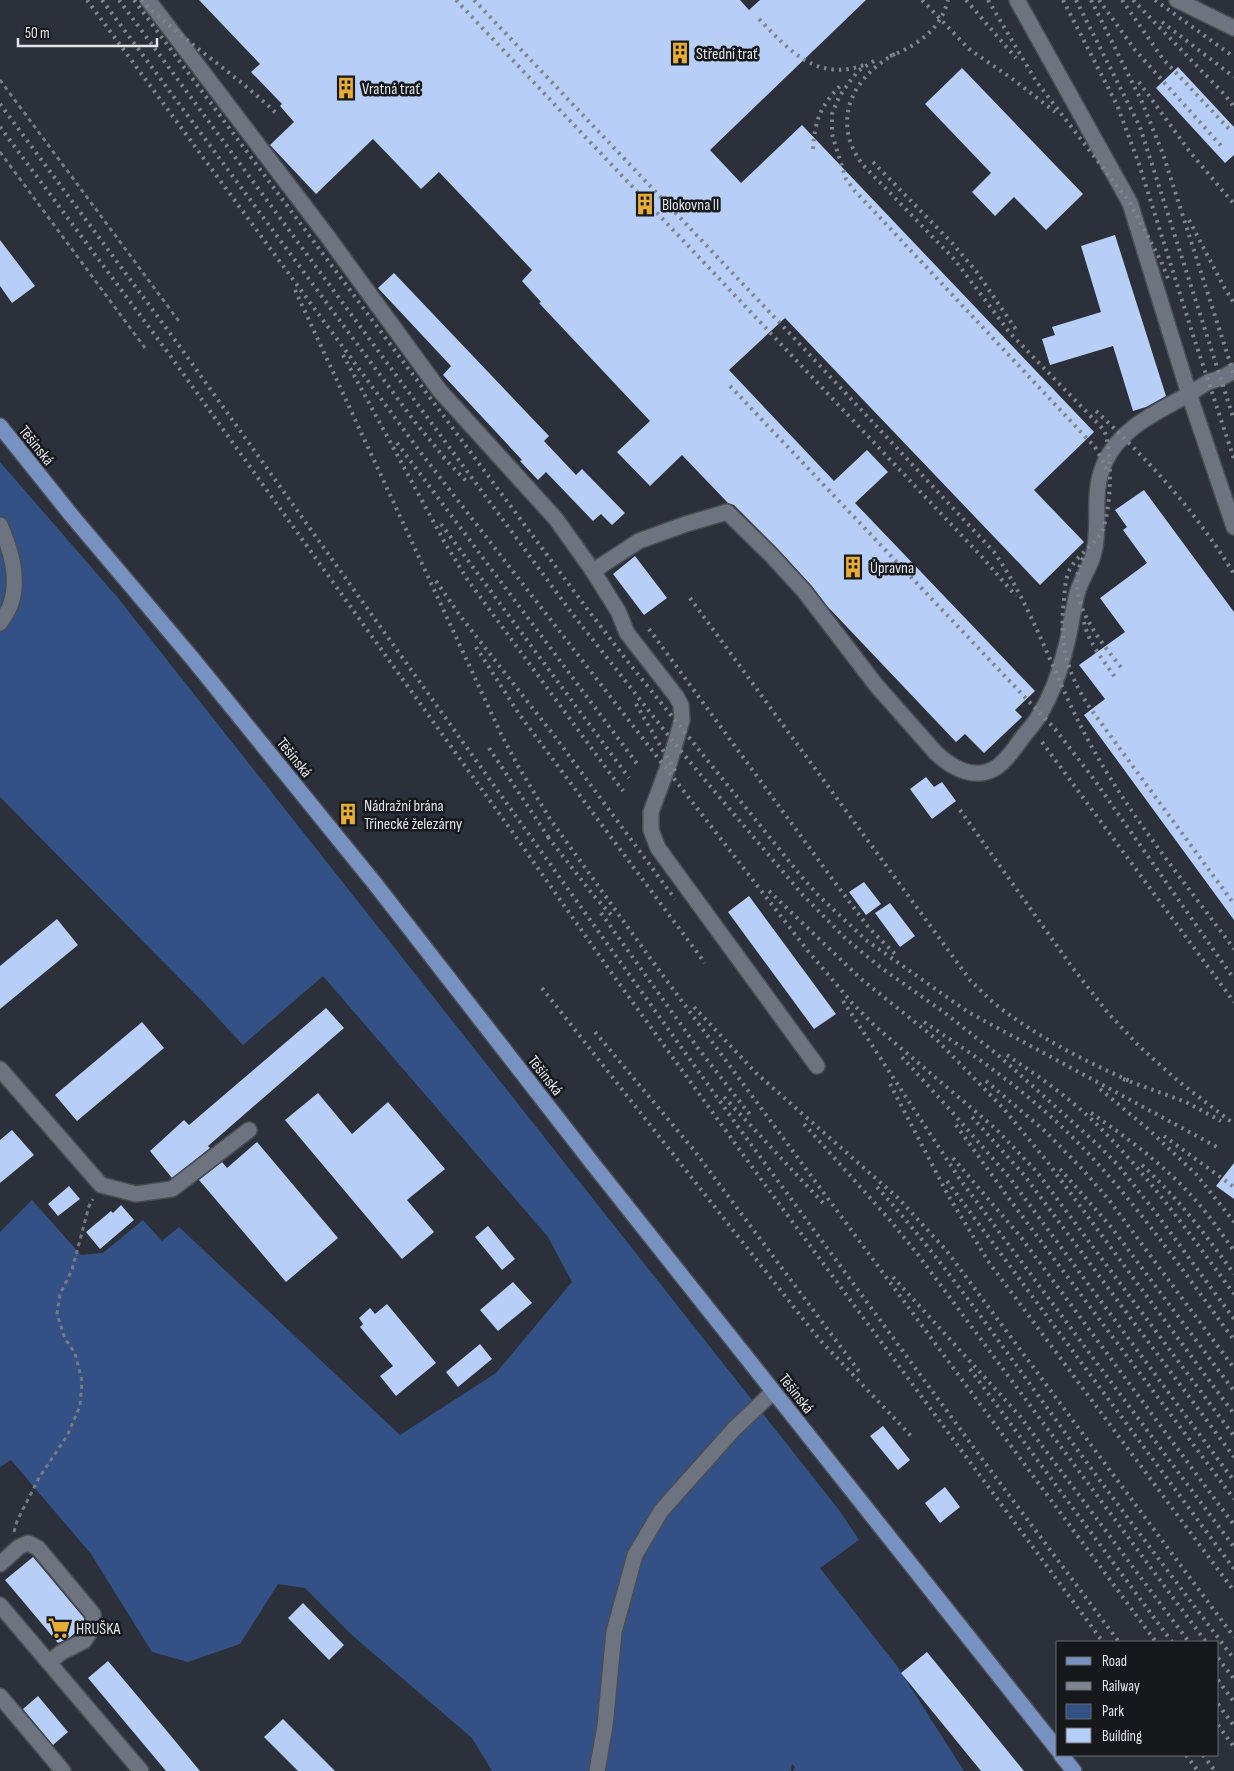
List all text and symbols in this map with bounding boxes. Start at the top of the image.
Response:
scale bar [18,15,156,47]
text: 50 m [25,24,50,43]
building icon: Střední trať [667,40,693,66]
place label: Střední trať [696,45,758,64]
building icon: Vratná trať [333,75,359,101]
place label: Vratná trať [362,80,420,99]
building icon: Blokovna II [632,191,658,217]
place label: Blokovna II [662,196,719,215]
street label: Těšínská [14,422,58,470]
building icon: Úpravna [840,554,866,580]
place label: Úpravna [870,559,914,578]
street label: Těšínská [272,734,316,782]
place label: Nádražní brána Třinecké železárny [364,797,462,834]
building icon: Nádražní brána Třinecké železárny [335,801,361,827]
street label: Těšínská [523,1052,566,1100]
street label: Těšínská [774,1370,817,1418]
supermarket icon: HRUŠKA [46,1615,72,1641]
place label: HRUŠKA [76,1620,120,1639]
legend [1056,1641,1219,1756]
text: Road [1102,1652,1127,1671]
text: Railway [1102,1677,1140,1696]
text: Park [1102,1702,1124,1721]
text: Building [1102,1727,1142,1746]

